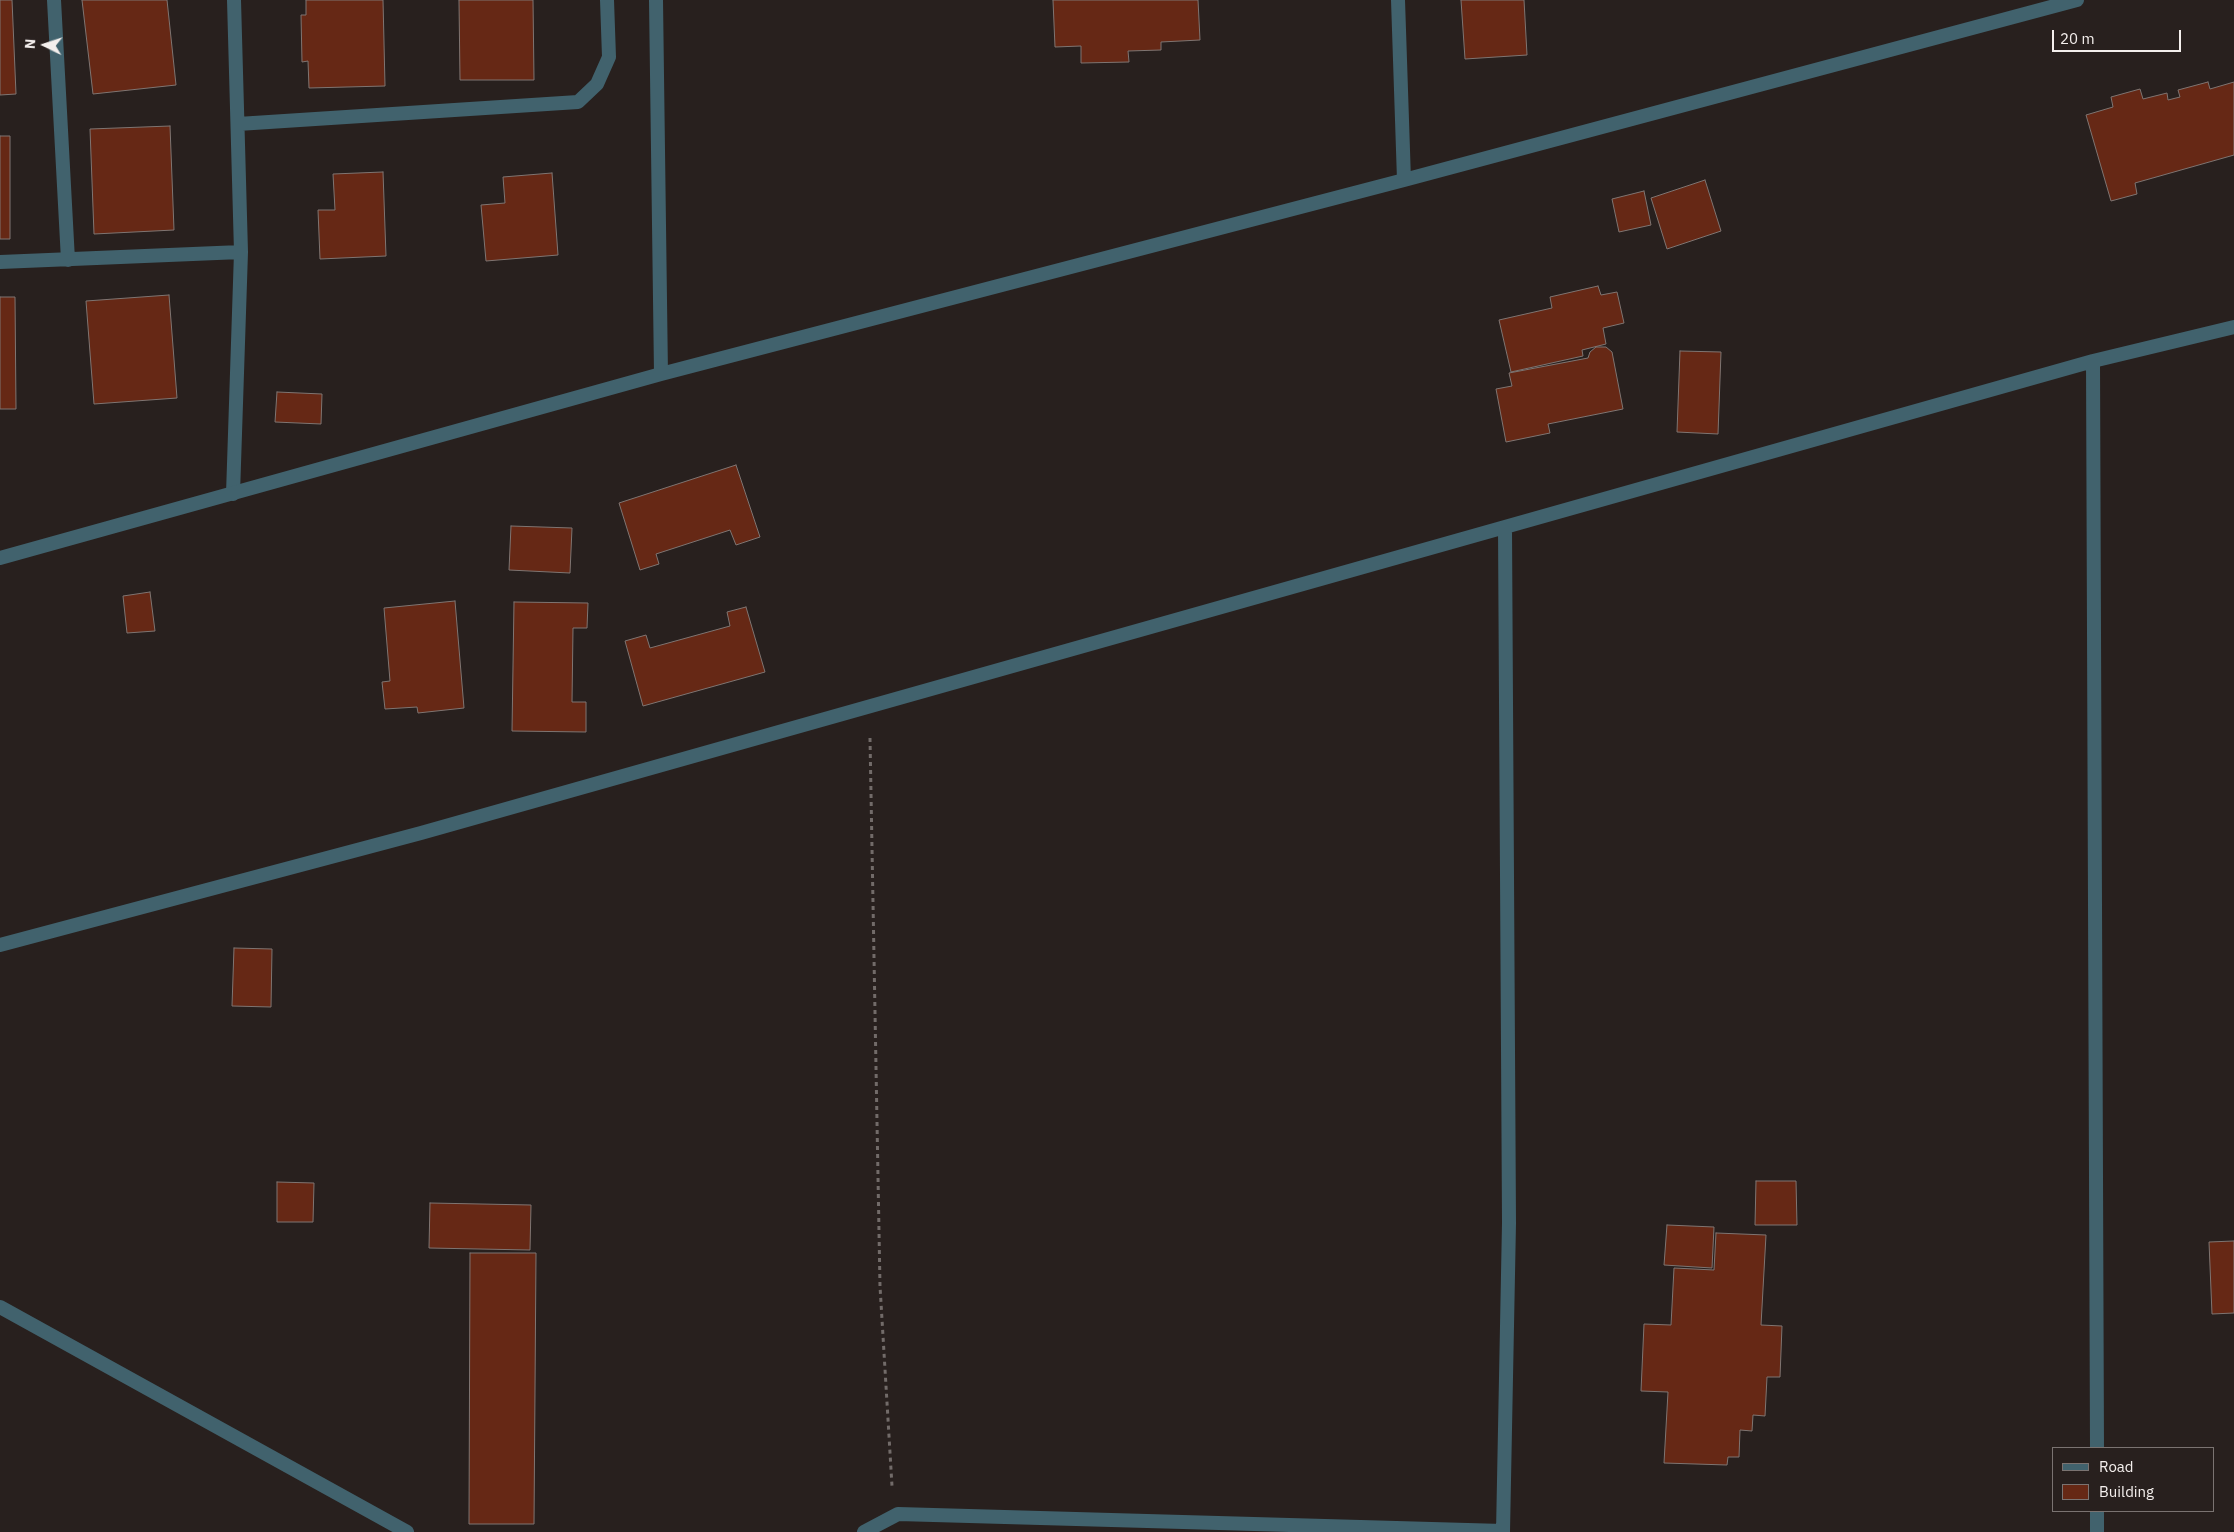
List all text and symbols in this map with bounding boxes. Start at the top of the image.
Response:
north arrow [20,20,70,70]
scale bar [2054,20,2183,52]
text: 20 m [2060,29,2095,48]
text: N [21,38,39,50]
legend [2052,1447,2214,1512]
text: Road [2099,1457,2134,1476]
text: Building [2099,1482,2154,1501]

